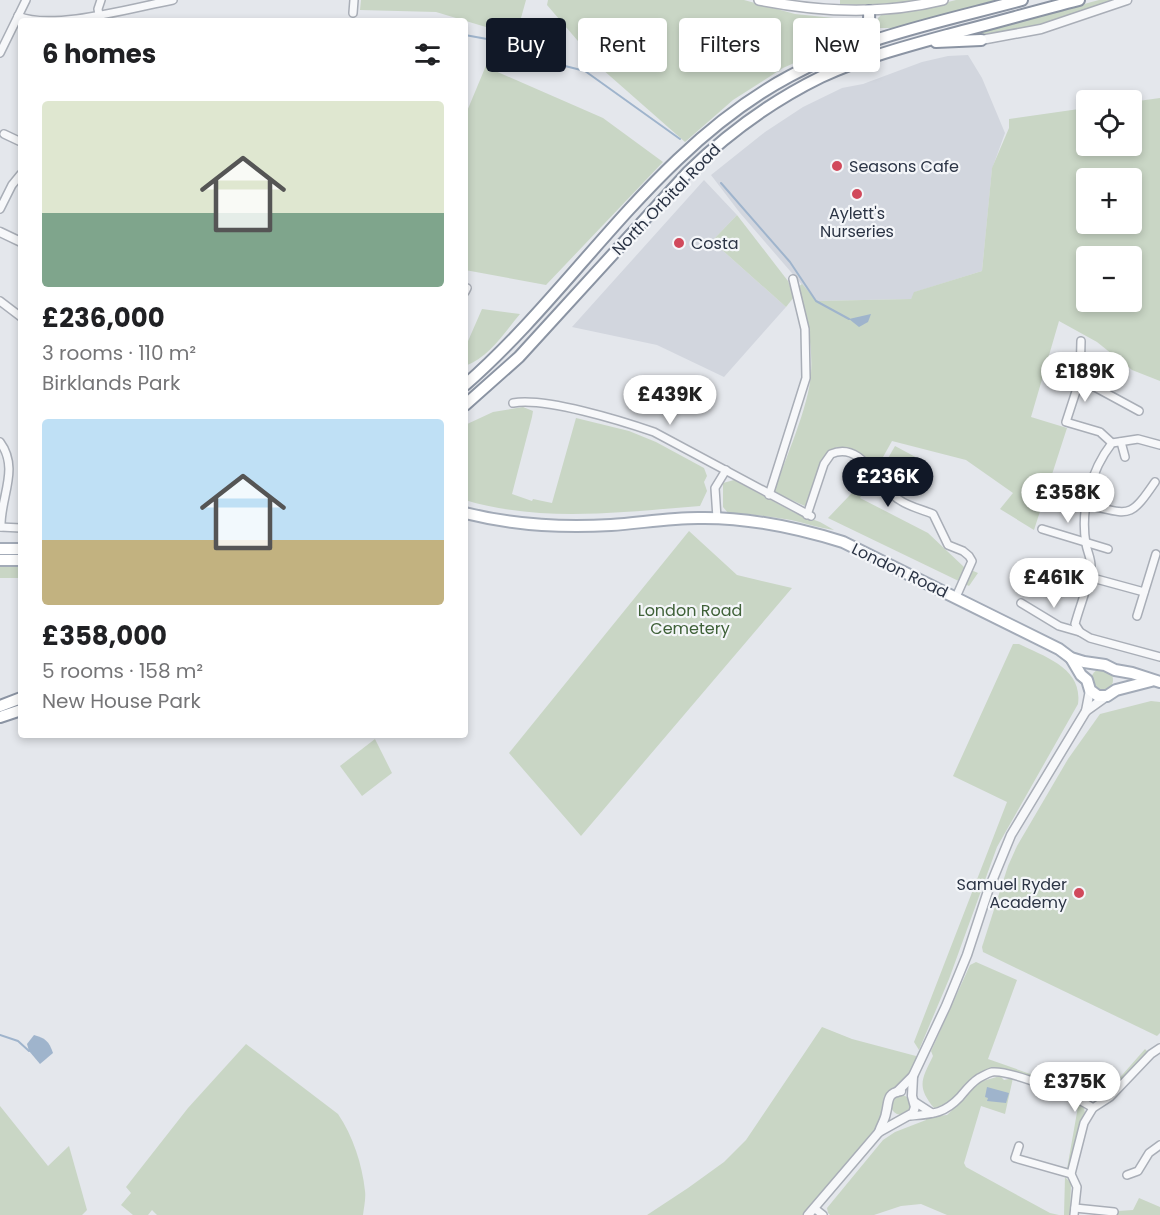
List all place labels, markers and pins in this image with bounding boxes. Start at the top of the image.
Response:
place label: Seasons Cafe [849,155,959,178]
marker: Seasons Cafe [830,159,844,173]
marker: Aylett's Nurseries [850,187,864,201]
place label: Aylett's Nurseries [820,202,894,243]
place label: Costa [691,232,739,255]
marker: Costa [672,236,686,250]
pin: £189K [1043,352,1127,403]
pin: £439K [628,375,712,426]
pin: £236K [846,457,930,508]
pin: £358K [1026,473,1110,524]
pin: £461K [1012,558,1096,609]
place label: Samuel Ryder Academy [957,873,1067,914]
marker: Samuel Ryder Academy [1072,886,1086,900]
pin: £375K [1033,1062,1117,1113]

